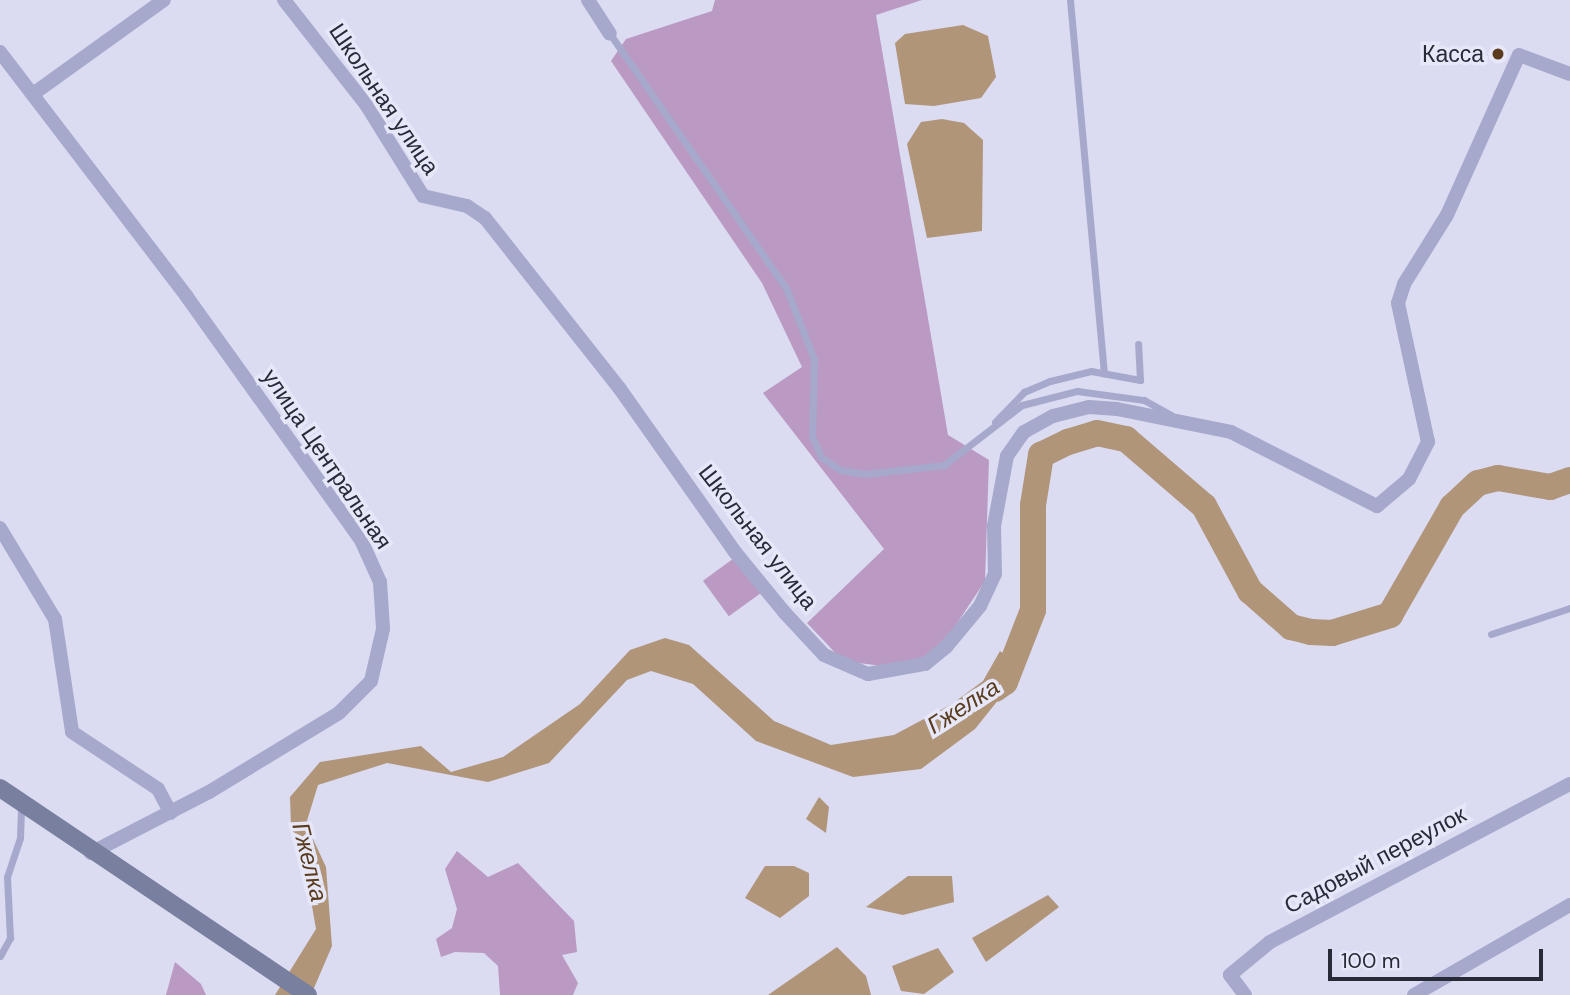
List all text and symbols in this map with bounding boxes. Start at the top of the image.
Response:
street label: Школьная улица [323,18,445,180]
place label: Касса [1422,40,1484,68]
marker: Касса [1490,46,1506,62]
street label: улица Центральная [256,364,398,554]
street label: Школьная улица [693,459,823,615]
water label: Гжелка [921,672,1005,740]
street label: Садовый переулок [1279,800,1471,920]
water label: Гжелка [286,820,334,904]
scale bar [1332,936,1547,980]
text: 100 m [1341,947,1401,975]

